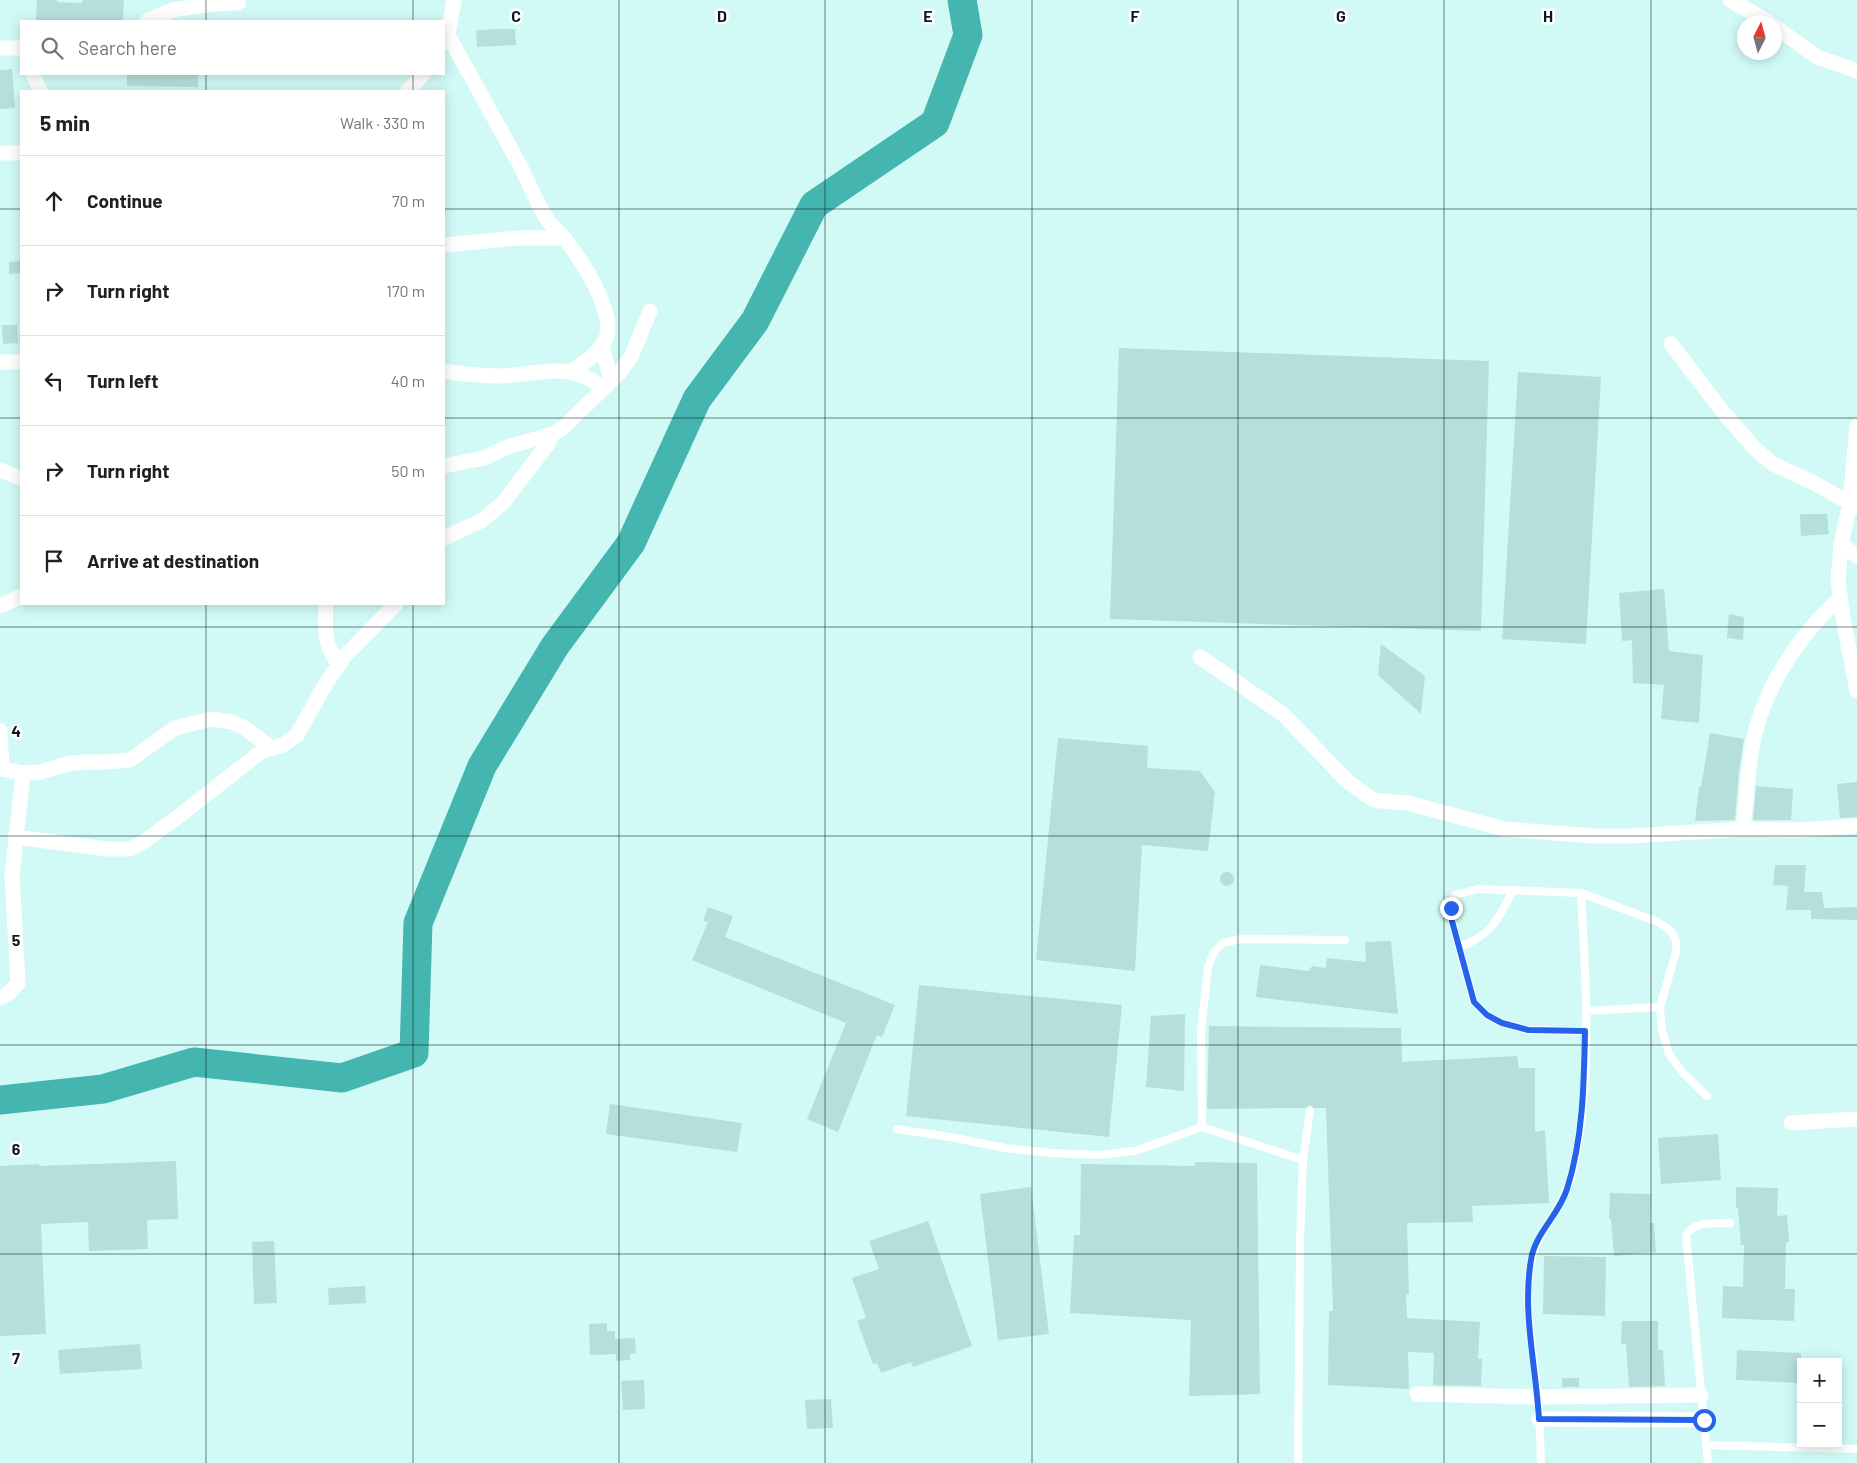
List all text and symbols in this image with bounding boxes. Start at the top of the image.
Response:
text: C [511,6,521,25]
text: D [717,6,727,25]
text: E [923,6,933,25]
text: F [1131,6,1140,25]
text: G [1336,6,1346,25]
text: H [1543,6,1553,25]
north arrow [1737,15,1782,60]
search box [20,20,445,75]
icon: search [38,34,66,62]
text: Search here [78,36,177,59]
text: 5 min [40,110,90,135]
text: Walk · 330 m [340,113,425,132]
icon: ahead [40,187,68,215]
text: Continue [87,189,163,212]
text: 70 m [392,191,425,210]
icon: right [40,277,68,305]
text: Turn right [87,279,169,302]
text: 170 m [386,281,425,300]
icon: left [40,367,68,395]
text: Turn left [87,369,158,392]
text: 40 m [391,371,425,390]
icon: right [40,457,68,485]
text: Turn right [87,459,169,482]
text: 50 m [391,461,425,480]
icon: arrive [40,547,68,575]
text: Arrive at destination [87,549,259,572]
text: 4 [11,721,21,740]
route end [1440,897,1463,920]
text: 5 [12,930,21,949]
text: 6 [12,1139,21,1158]
text: 7 [12,1348,20,1367]
map controls [1797,1358,1842,1448]
button: + [1797,1358,1842,1403]
button: − [1797,1403,1842,1448]
route start [1693,1409,1716,1432]

